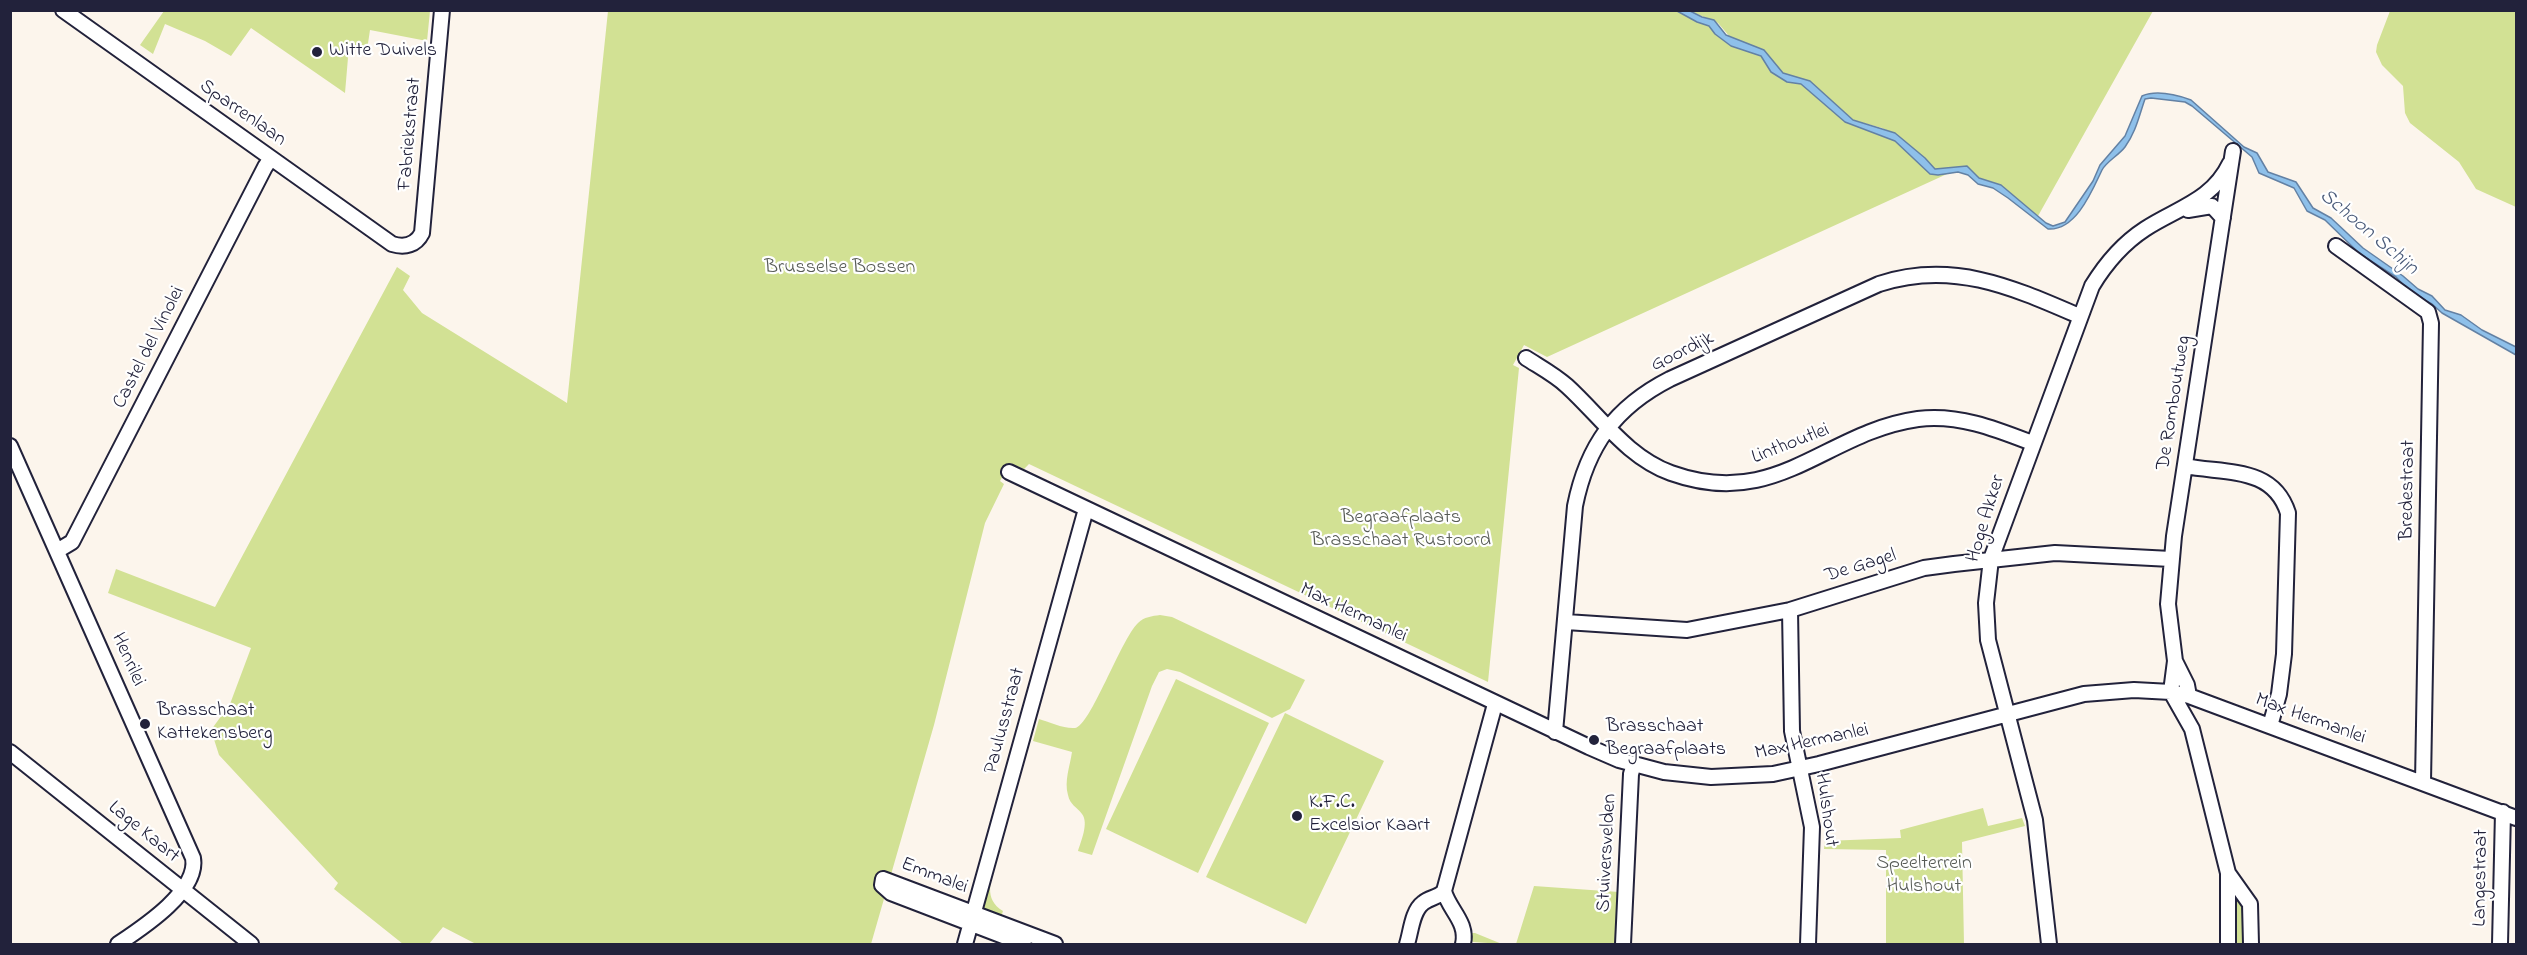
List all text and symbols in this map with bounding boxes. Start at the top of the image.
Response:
place label: Witte Duivels [329,40,437,64]
marker: Witte Duivels [310,45,324,59]
street label: Sparrenlaan [194,75,290,153]
street label: Fabriekstraat [394,77,428,191]
water label: Schoon Schijn [2313,184,2423,282]
park label: Brusselse Bossen [765,257,915,281]
street label: Castel del Vinolei [109,283,191,413]
street label: Goordijk [1648,327,1718,379]
street label: De Romboutweg [2153,334,2197,472]
street label: Linthoutlei [1749,419,1833,471]
street label: Bredestraat [2396,440,2422,540]
street label: Hoge Akker [1962,472,2012,566]
park label: Begraafplaats Brasschaat Rustoord [1311,507,1491,554]
street label: De Gagel [1822,545,1900,589]
street label: Max Hermanlei [1295,579,1411,649]
street label: Henrilei [105,629,149,691]
street label: Paulusstraat [980,665,1032,777]
street label: Max Hermanlei [2251,689,2369,751]
place label: Brasschaat Kattekensberg [157,700,272,747]
place label: Brasschaat Begraafplaats [1606,716,1726,763]
marker: Brasschaat Kattekensberg [138,717,152,731]
street label: Max Hermanlei [1753,719,1871,767]
marker: Brasschaat Begraafplaats [1587,733,1601,747]
street label: Hulshout [1808,771,1842,849]
place label: K.F.C. Excelsior Kaart [1309,792,1430,839]
street label: Stuiversvelden [1593,793,1623,913]
street label: Lage Kaart [102,797,184,869]
marker: K.F.C. Excelsior Kaart [1290,809,1304,823]
street label: Langestraat [2469,829,2495,927]
street label: Emmalei [897,853,971,901]
park label: Speelterrein Hulshout [1876,853,1972,900]

